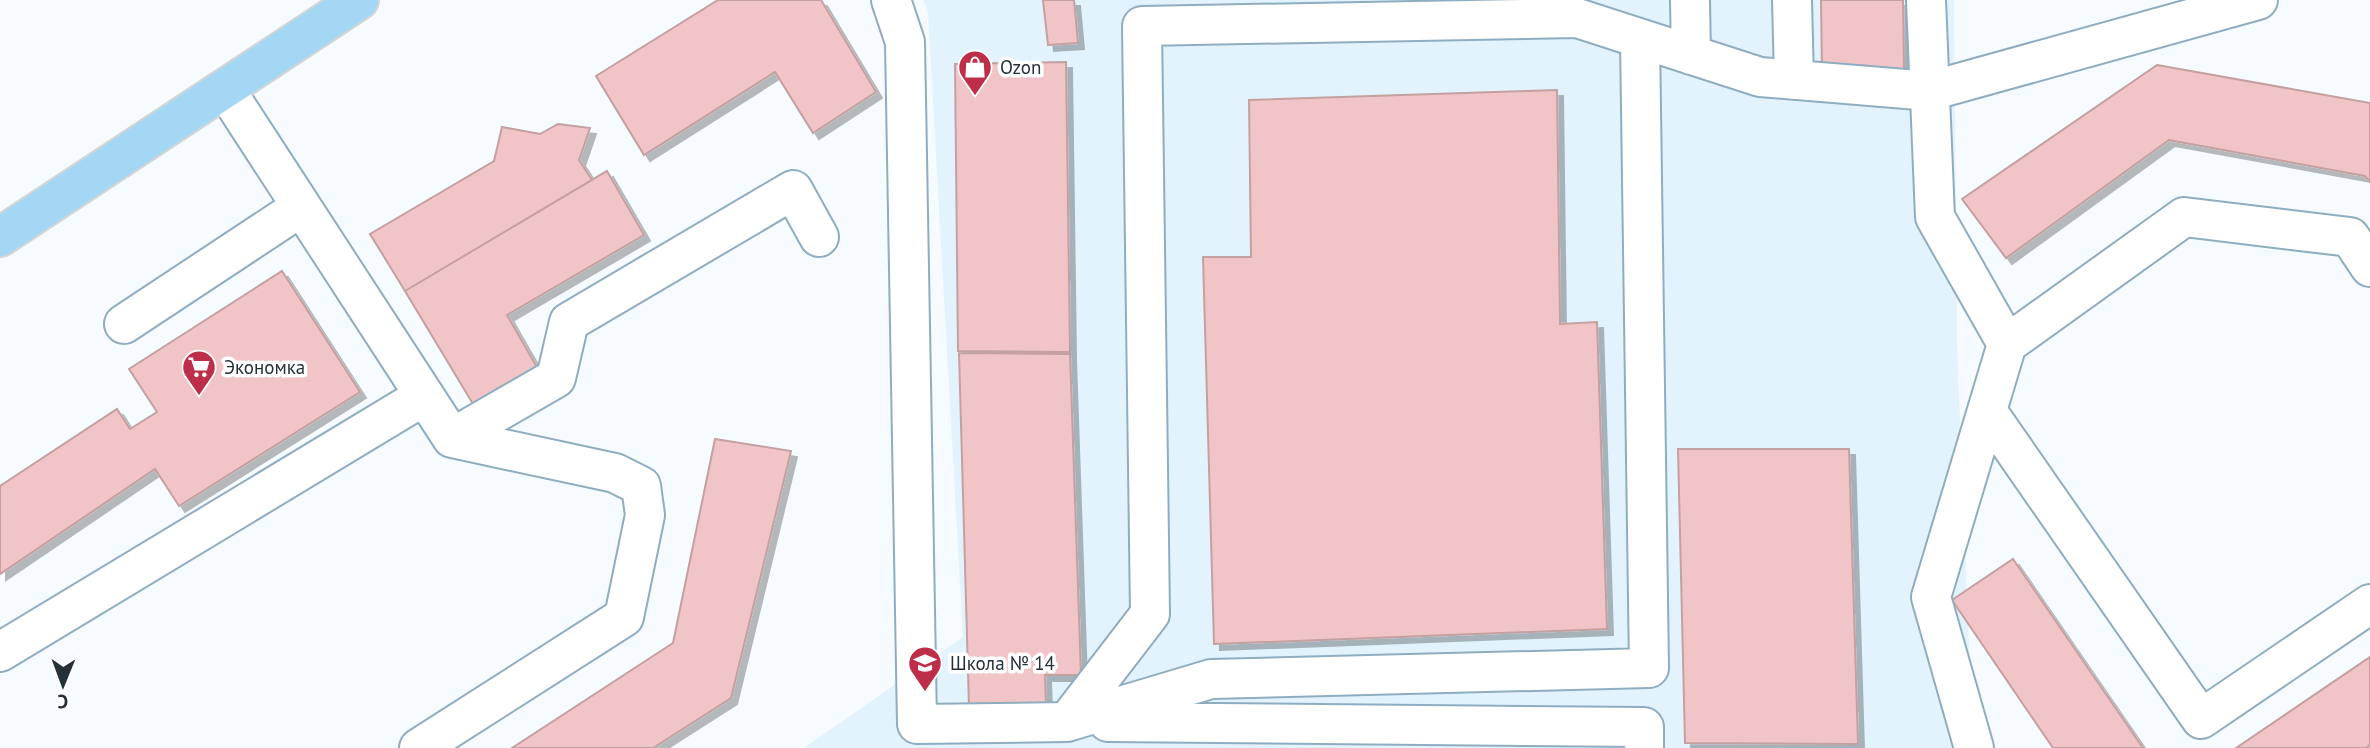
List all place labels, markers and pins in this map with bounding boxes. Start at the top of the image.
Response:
shop icon: Ozon [956,48,994,97]
place label: Ozon [1000,55,1041,79]
supermarket icon: Экономка [180,348,218,397]
place label: Экономка [224,355,305,379]
school or university icon: Школа № 14 [906,644,944,693]
place label: Школа № 14 [950,651,1055,675]

